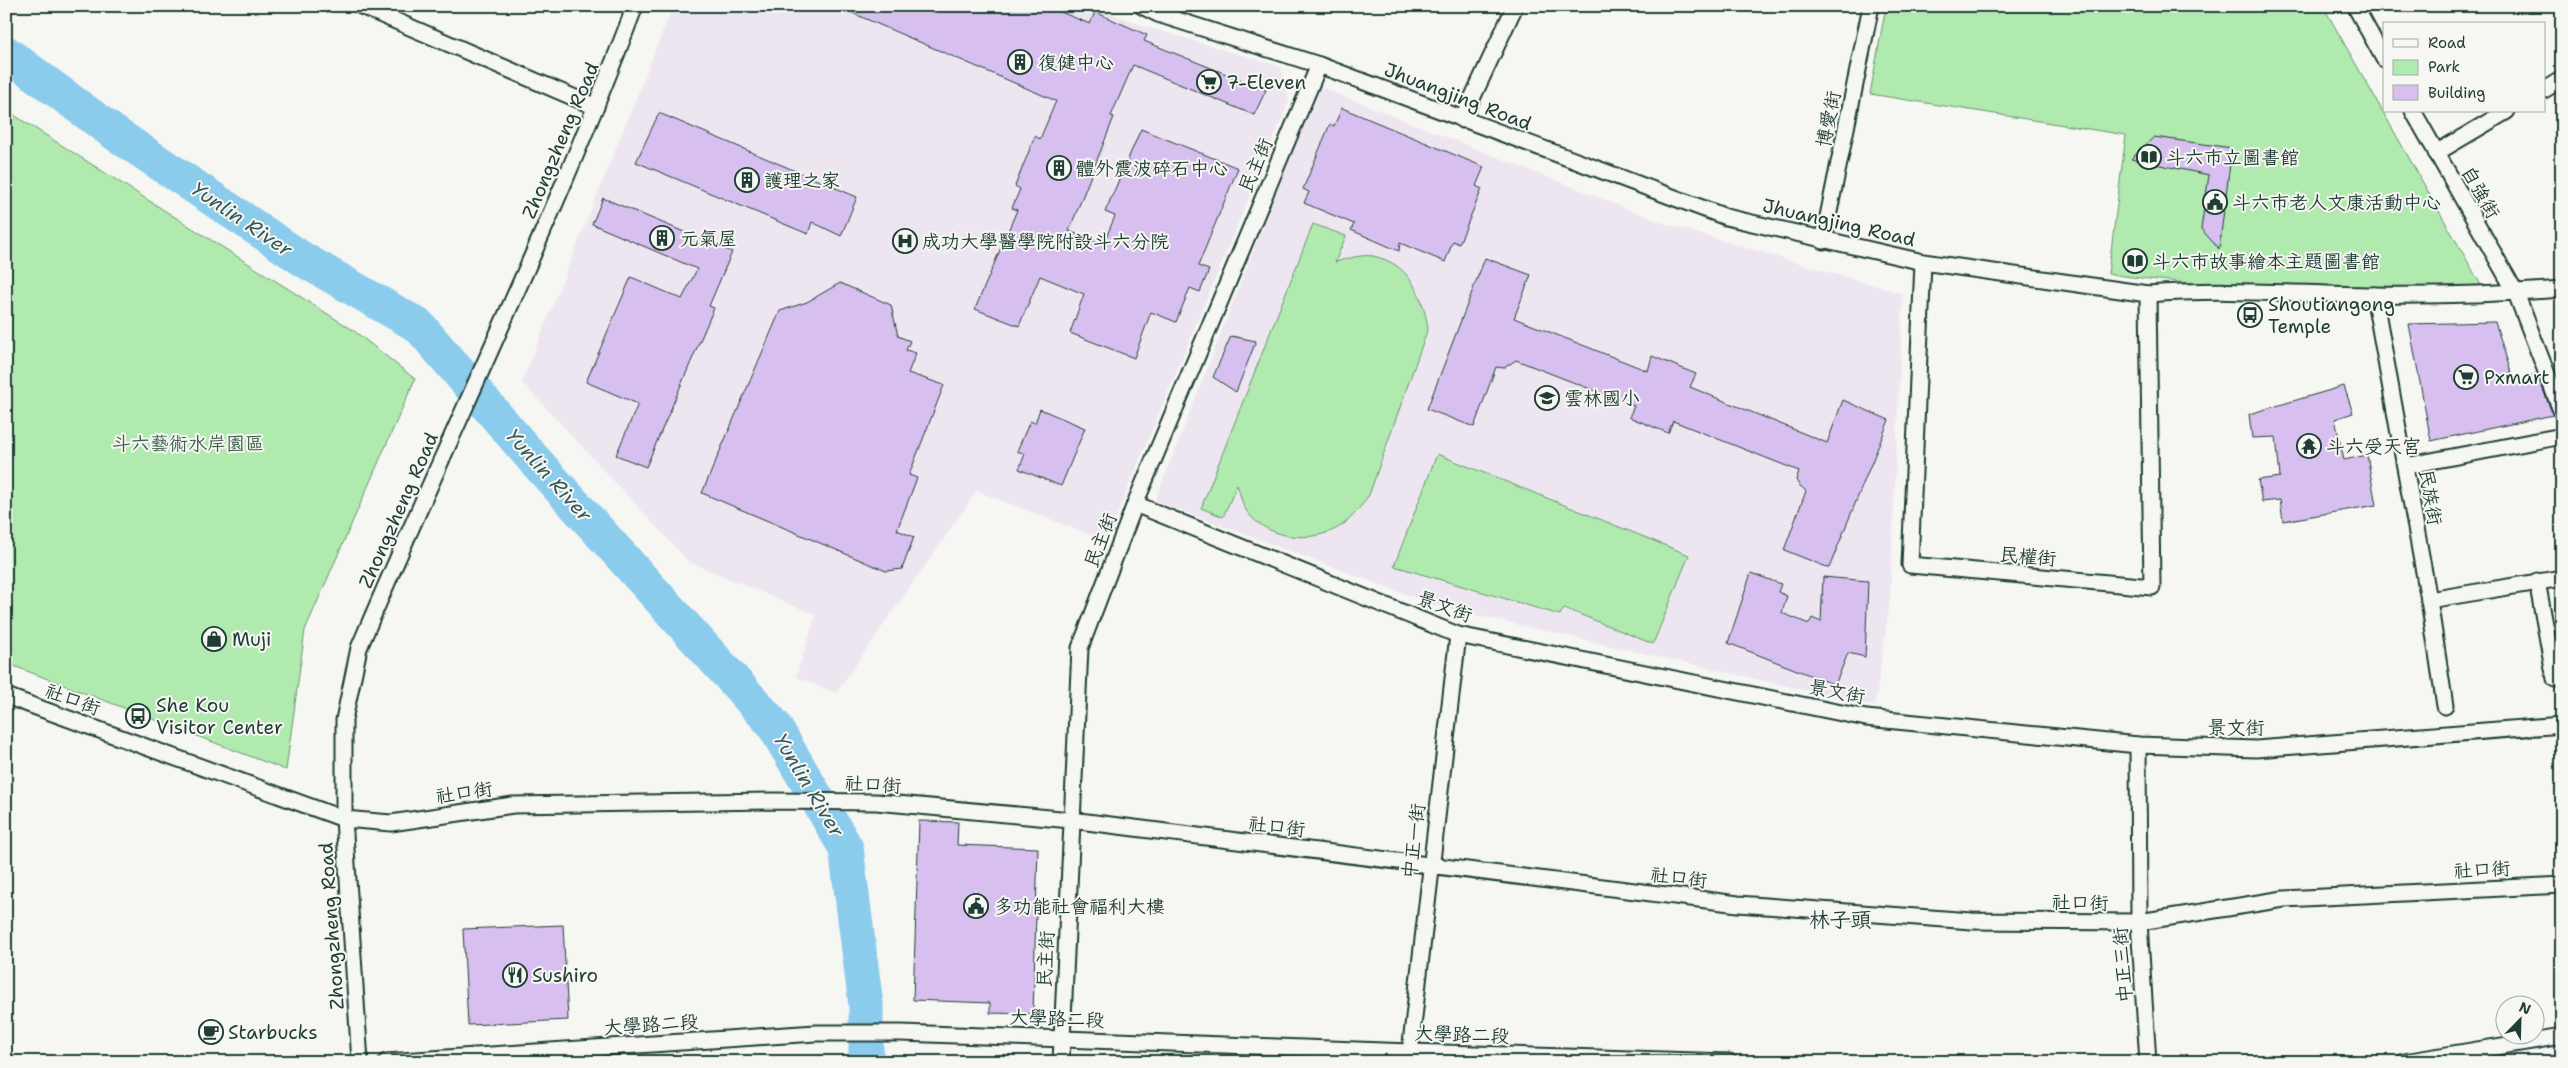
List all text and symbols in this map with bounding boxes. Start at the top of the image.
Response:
legend [2383,22,2546,112]
text: Road [2428,33,2466,53]
building icon: 復健中心 [1007,49,1033,75]
place label: 復健中心 [1038,50,1114,75]
street label: Jhuangjing Road [1380,57,1535,136]
text: Park [2428,57,2460,77]
street label: Zhongzheng Road [516,58,605,222]
supermarket icon: 7-Eleven [1196,69,1222,95]
place label: 7-Eleven [1226,70,1306,95]
text: Building [2428,83,2485,103]
street label: 博愛街 [1811,89,1846,149]
street label: 民主街 [1233,134,1278,196]
library icon: 斗六市立圖書館 [2136,144,2162,170]
place label: 斗六市立圖書館 [2166,145,2299,170]
building icon: 體外震波碎石中心 [1046,155,1072,181]
place label: 體外震波碎石中心 [1076,156,1228,181]
street label: 自強街 [2455,161,2506,223]
building icon: 護理之家 [734,167,760,193]
place label: 護理之家 [764,168,840,193]
water label: Yunlin River [186,176,298,263]
public building icon: 斗六市老人文康活動中心 [2202,189,2228,215]
place label: 斗六市老人文康活動中心 [2232,190,2441,215]
street label: Jhuangjing Road [1760,193,1918,252]
building icon: 元氣屋 [649,225,675,251]
place label: 元氣屋 [680,226,737,251]
hospital icon: 成功大學醫學院附設斗六分院 [892,228,918,254]
place label: 成功大學醫學院附設斗六分院 [922,229,1169,254]
library icon: 斗六市故事繪本主題圖書館 [2122,248,2148,274]
place label: 斗六市故事繪本主題圖書館 [2152,249,2380,274]
place label: Shoutiangong Temple [2268,292,2395,339]
bus stop icon: Shoutiangong Temple [2237,302,2263,328]
supermarket icon: Pxmart [2453,364,2479,390]
place label: Pxmart [2484,365,2550,390]
school or university icon: 雲林國小 [1534,385,1560,411]
place label: 雲林國小 [1564,386,1640,411]
water label: Yunlin River [500,423,598,527]
street label: Zhongzheng Road [353,429,444,592]
park label: 斗六藝術水岸園區 [112,431,264,456]
temple icon: 斗六受天宮 [2296,433,2322,459]
place label: 斗六受天宮 [2326,434,2421,459]
street label: 民族街 [2413,467,2448,527]
street label: 民主街 [1079,509,1122,571]
street label: 民權街 [1998,542,2057,571]
street label: 景文街 [1414,585,1476,628]
shop icon: Muji [201,626,227,652]
place label: Muji [232,627,271,652]
street label: 景文街 [1807,674,1867,709]
street label: 社口街 [42,678,104,721]
place label: She Kou Visitor Center [156,693,283,740]
bus stop icon: She Kou Visitor Center [125,703,151,729]
street label: 景文街 [2207,715,2265,740]
water label: Yunlin River [768,728,850,842]
street label: 社口街 [844,771,902,798]
street label: 社口街 [434,776,494,809]
street label: 中正一街 [1396,802,1431,880]
street label: 社口街 [1247,811,1307,842]
street label: Zhongzheng Road [313,841,350,1010]
street label: 社口街 [2453,856,2511,883]
street label: 社口街 [1649,862,1709,893]
street label: 社口街 [2051,890,2109,915]
public building icon: 多功能社會福利大樓 [963,893,989,919]
place label: 多功能社會福利大樓 [994,894,1165,919]
district label: 林子頭 [1809,906,1872,934]
street label: 中正三街 [2107,926,2138,1004]
street label: 民主街 [1032,930,1059,988]
restaurant icon: Sushiro [502,962,528,988]
place label: Sushiro [532,963,598,988]
north arrow [2496,996,2546,1046]
text: N [2516,998,2534,1018]
street label: 大學路二段 [1009,1004,1105,1033]
street label: 大學路二段 [603,1009,699,1040]
cafe icon: Starbucks [198,1019,224,1045]
place label: Starbucks [228,1020,318,1045]
street label: 大學路二段 [1414,1020,1510,1049]

